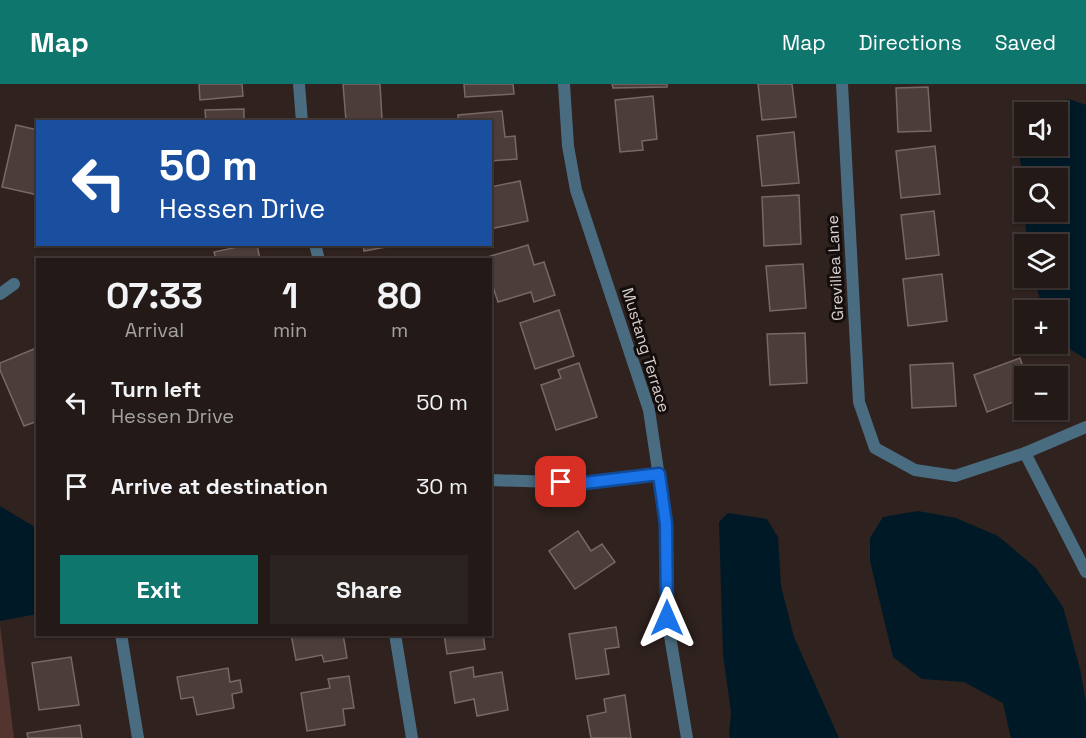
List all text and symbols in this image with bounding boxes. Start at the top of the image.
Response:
text: Map [30,24,89,60]
text: Map [782,29,826,56]
text: Directions [859,29,962,56]
text: Saved [995,29,1056,56]
map controls [1014,102,1068,420]
button: sound [1014,102,1068,156]
text: 50 m [159,139,258,192]
icon: left [60,144,138,222]
button: search [1014,168,1068,222]
text: Hessen Drive [159,191,325,226]
street label: Grevillea Lane [822,215,848,321]
button: layers [1014,234,1068,288]
text: 07:33 [106,273,203,319]
text: 1 [282,273,298,319]
text: 80 [377,273,422,319]
street label: Mustang Terrace [617,285,675,415]
button: + [1014,300,1068,354]
text: Arrival [125,317,184,343]
text: min [273,317,307,343]
text: m [391,317,408,343]
button: − [1014,366,1068,420]
text: Turn left [111,375,201,403]
icon: left [60,386,93,419]
text: 50 m [416,388,468,416]
text: Hessen Drive [111,403,234,429]
pin [535,456,586,507]
icon: arrive [544,465,577,498]
icon: arrive [60,470,93,503]
text: Arrive at destination [111,472,328,500]
text: 30 m [416,472,468,500]
button: Exit [60,555,258,624]
button: Share [270,555,468,624]
position arrow [635,586,699,650]

